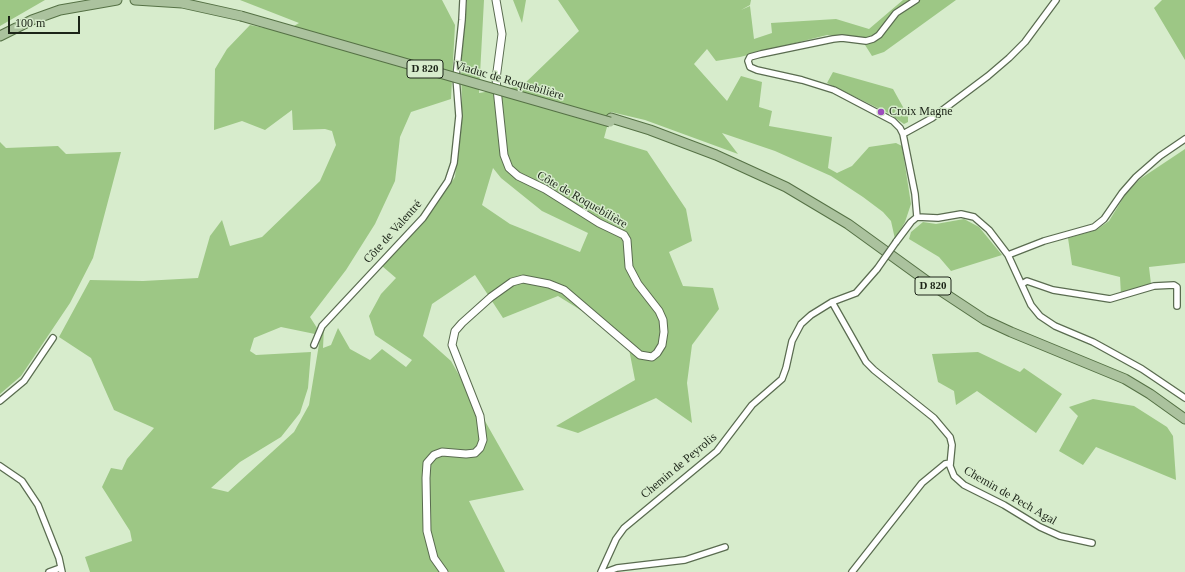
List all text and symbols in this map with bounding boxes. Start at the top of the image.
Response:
scale bar [10,8,82,34]
text: 100 m [15,16,45,30]
street label: Viaduc de Roquebilière [453,58,565,104]
road number: D 820 [407,60,443,78]
place label: Croix Magne [889,105,953,119]
marker: Croix Magne [876,107,886,117]
street label: Côte de Roquebilière [534,168,630,232]
street label: Côte de Valentré [361,197,425,267]
road number: D 820 [915,277,951,295]
street label: Chemin de Peyrolis [638,430,720,502]
street label: Chemin de Pech Agal [961,464,1059,528]

